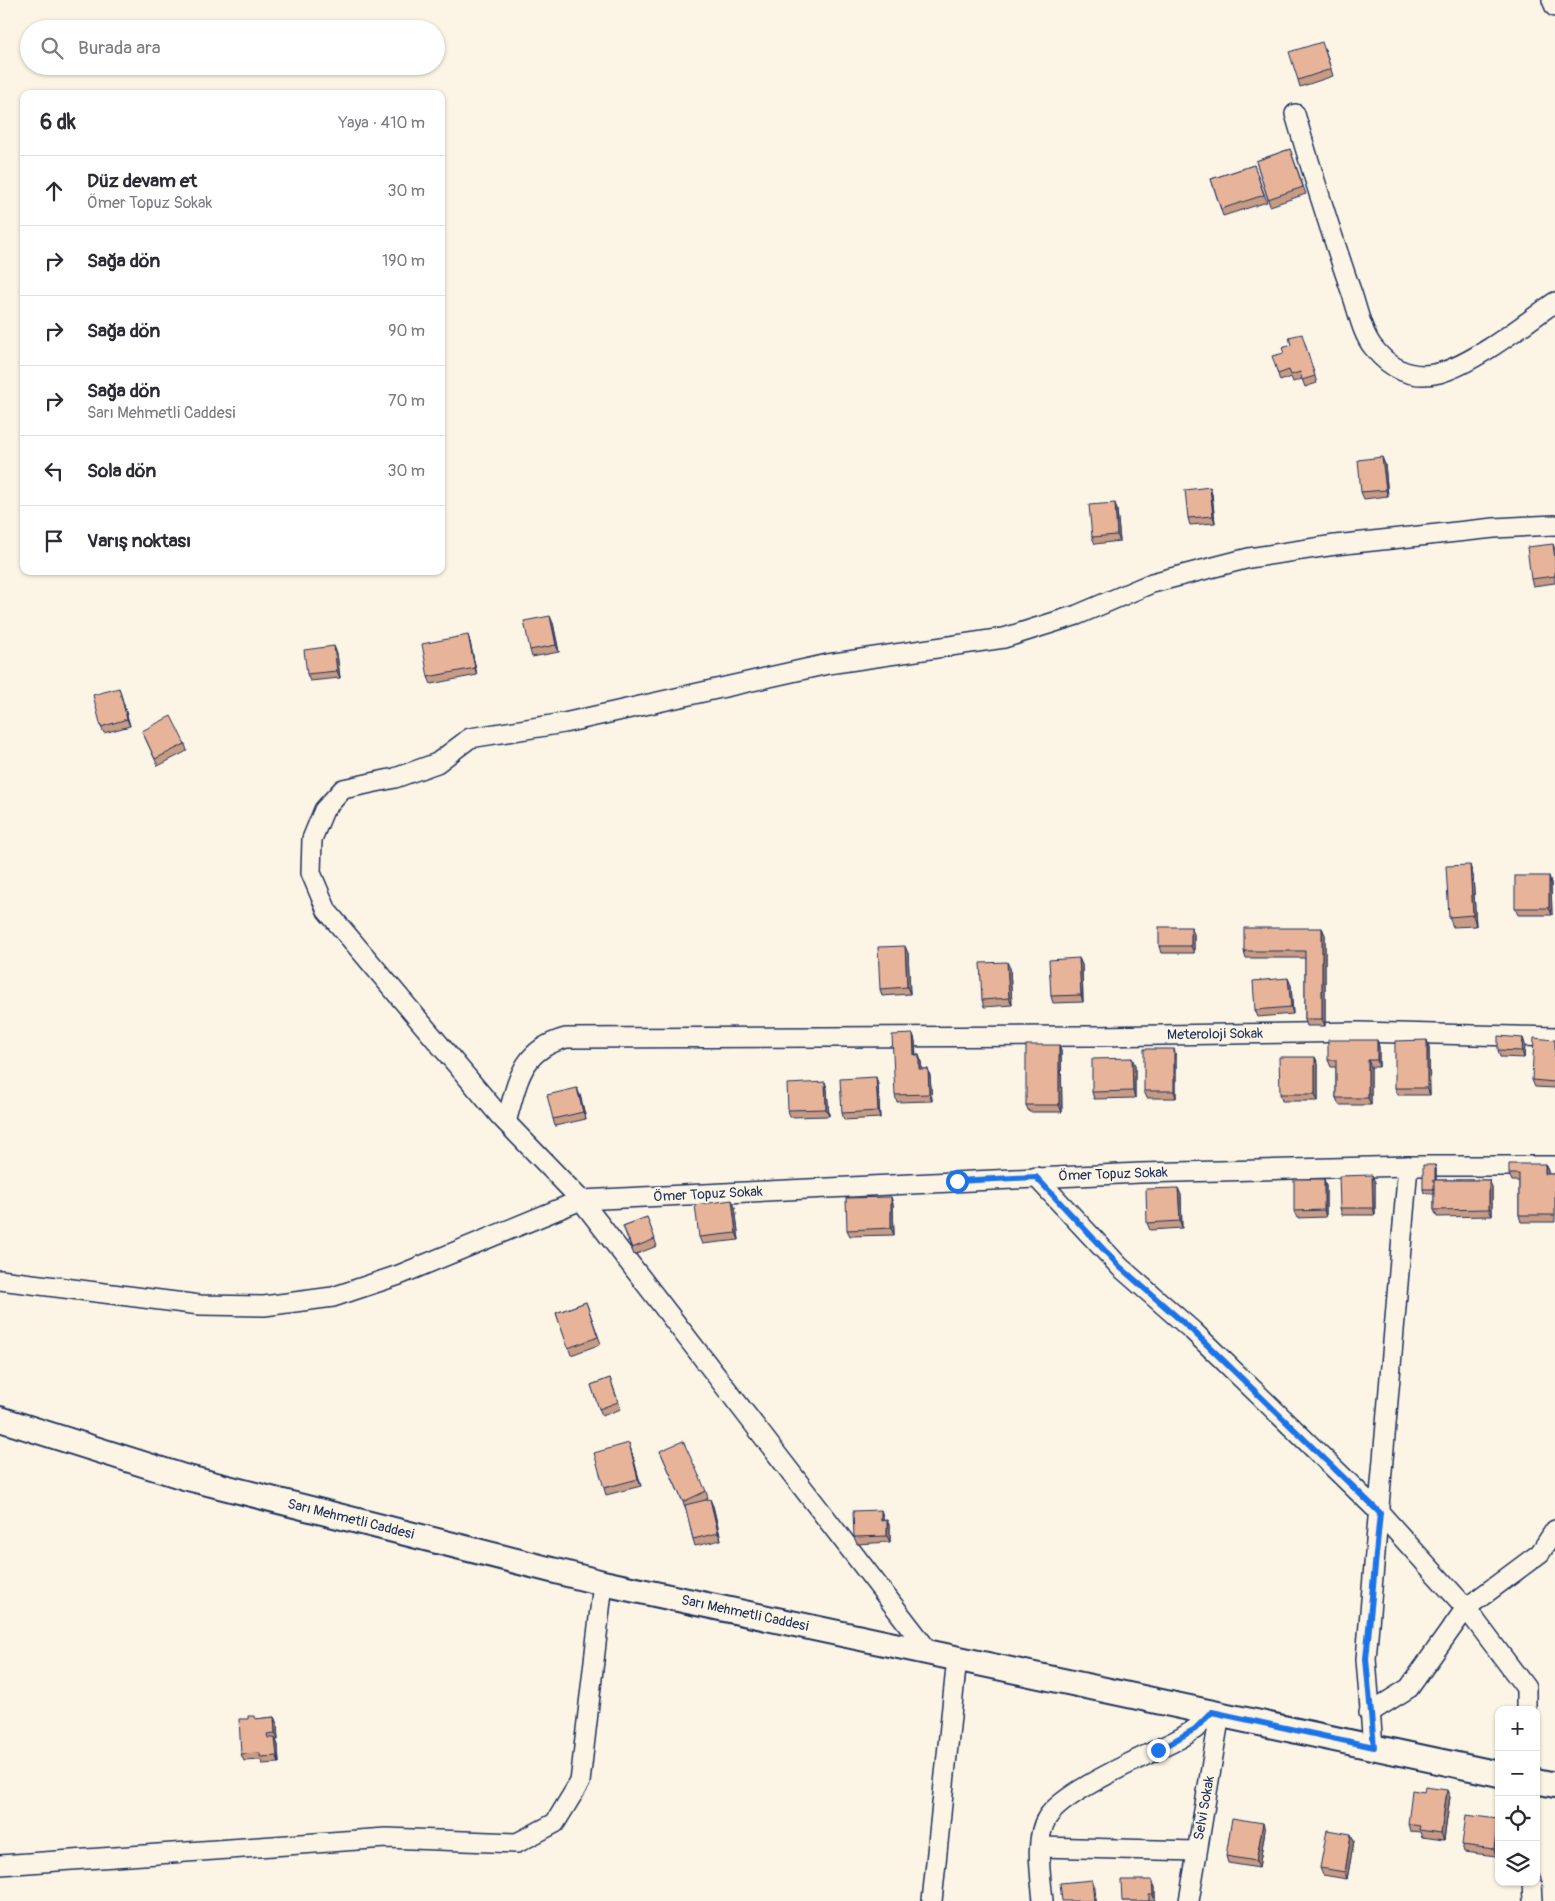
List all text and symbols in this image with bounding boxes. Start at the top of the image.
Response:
search box [20,20,445,75]
icon: search [38,34,66,62]
text: Burada ara [78,36,161,60]
text: 6 dk [40,109,76,136]
text: Yaya · 410 m [338,113,425,133]
text: Düz devam et [87,169,197,193]
icon: ahead [40,177,68,205]
text: 30 m [387,181,425,201]
text: Ömer Topuz Sokak [87,193,212,213]
icon: right [40,247,68,275]
text: Sağa dön [87,249,160,273]
text: 190 m [382,251,425,271]
icon: right [40,317,68,345]
text: Sağa dön [87,319,160,343]
text: 90 m [388,321,425,341]
text: Sağa dön [87,379,160,403]
icon: right [40,387,68,415]
text: 70 m [388,391,425,411]
text: Sarı Mehmetli Caddesi [87,403,236,423]
icon: left [40,457,68,485]
text: Sola dön [87,459,156,483]
text: 30 m [387,461,425,481]
icon: arrive [40,527,68,555]
text: Varış noktası [87,529,191,553]
street label: Meteroloji Sokak [1167,1025,1263,1043]
street label: Ömer Topuz Sokak [1058,1163,1168,1184]
route start [946,1170,969,1193]
street label: Ömer Topuz Sokak [653,1182,763,1205]
street label: Sarı Mehmetli Caddesi [286,1495,416,1543]
street label: Sarı Mehmetli Caddesi [680,1591,810,1635]
map controls [1495,1706,1540,1886]
button: + [1495,1706,1540,1751]
route end [1147,1739,1170,1762]
button: − [1495,1751,1540,1796]
street label: Selvi Sokak [1190,1774,1218,1841]
button: locate [1495,1796,1540,1841]
button: layers [1495,1841,1540,1886]

